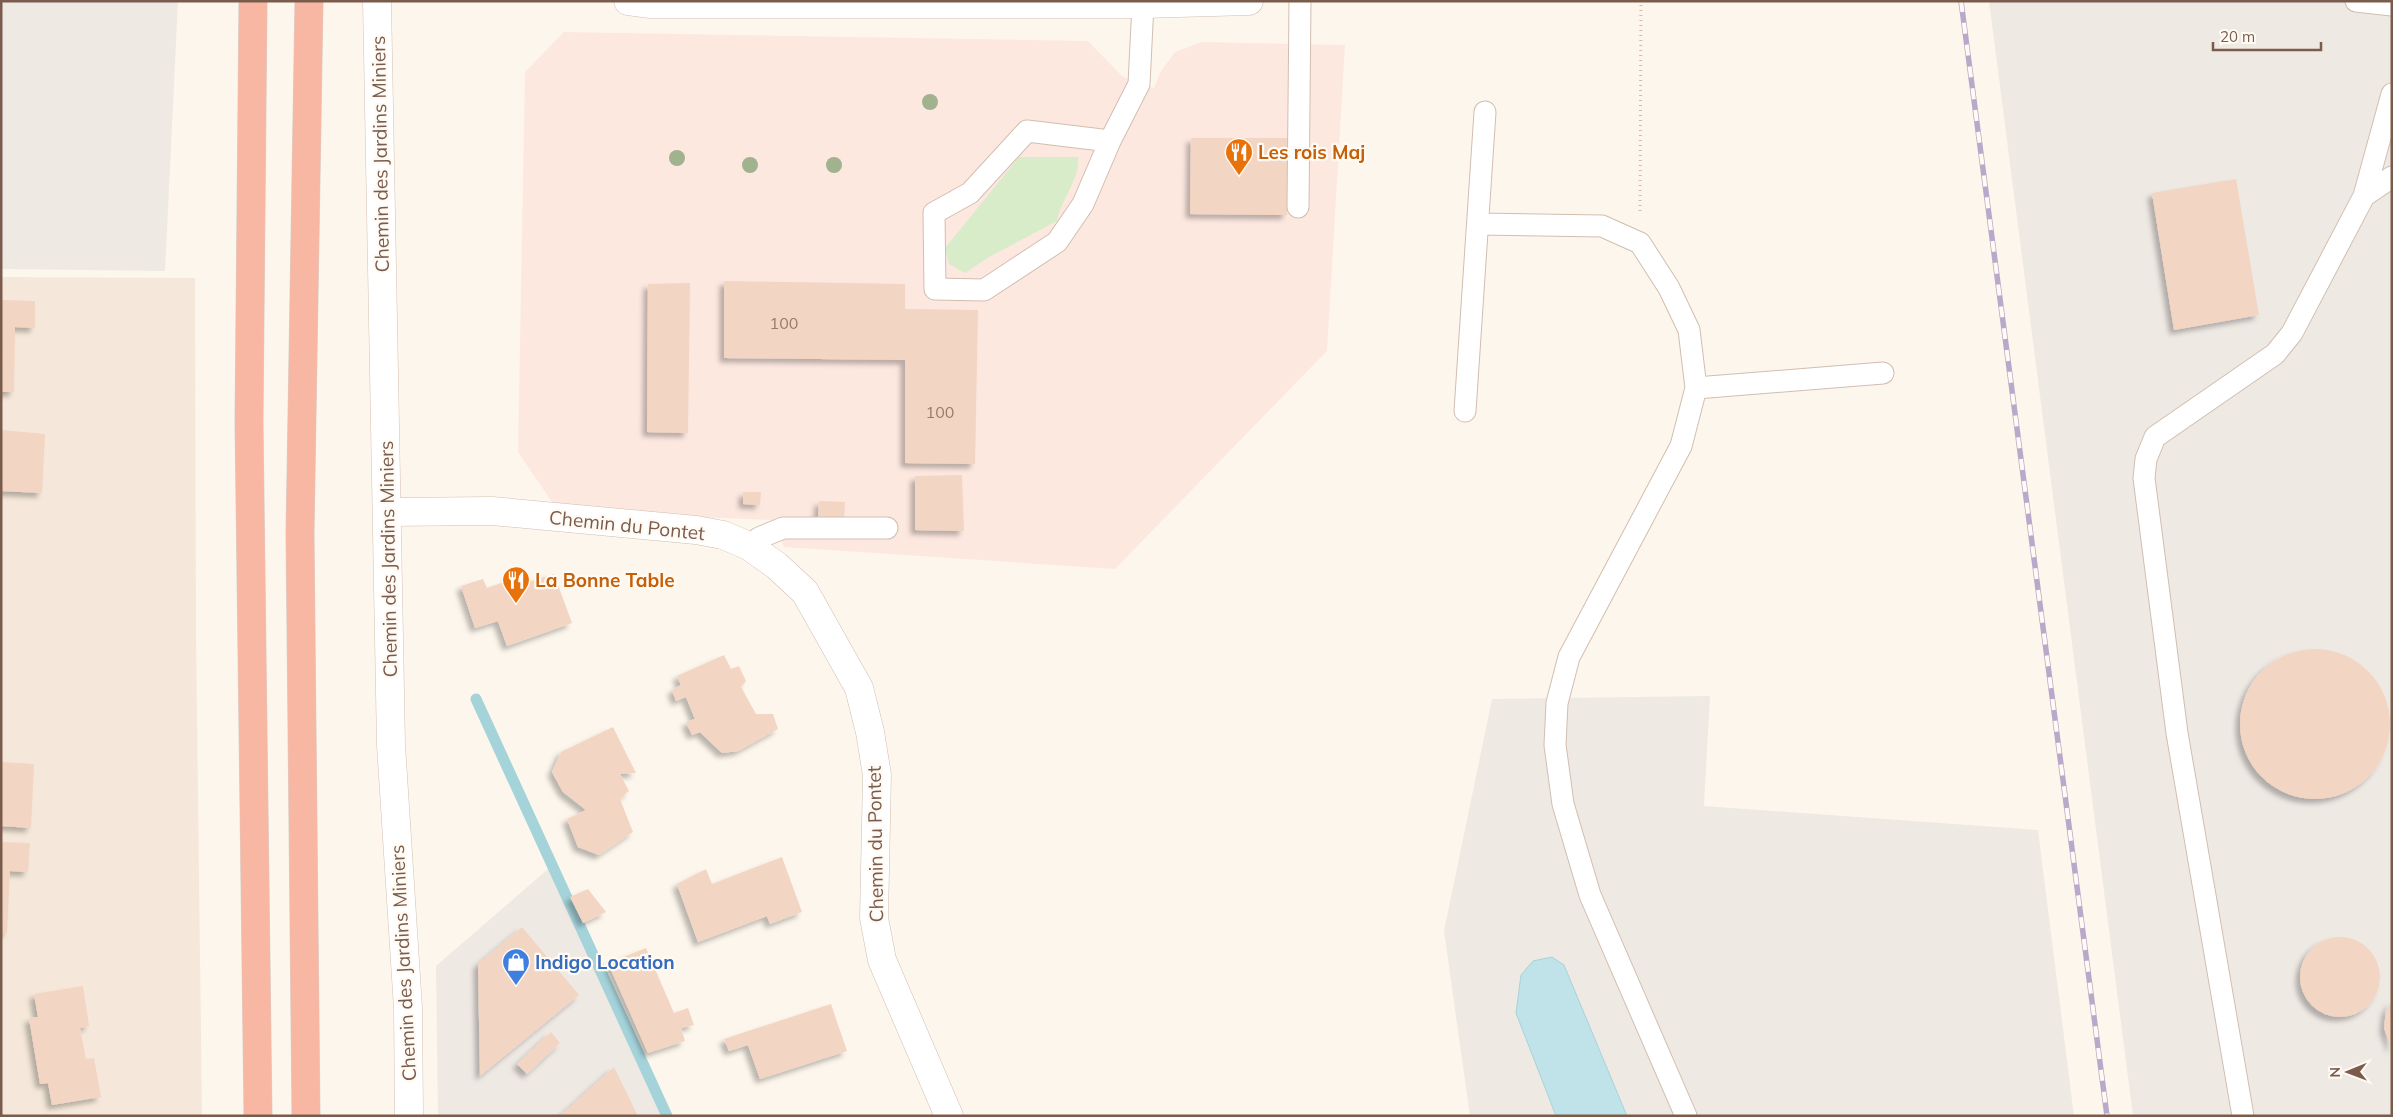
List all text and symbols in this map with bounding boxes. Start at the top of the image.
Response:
scale bar [2213,20,2320,52]
text: 20 m [2220,27,2255,46]
street label: Chemin des Jardins Miniers [366,35,394,273]
restaurant icon: Les rois Maj [1224,137,1254,176]
place label: Les rois Maj [1258,140,1365,164]
house number: 100 [770,313,798,333]
house number: 100 [926,402,954,422]
street label: Chemin des Jardins Miniers [374,440,402,678]
street label: Chemin du Pontet [548,505,706,545]
restaurant icon: La Bonne Table [501,565,531,604]
place label: La Bonne Table [535,568,675,592]
street label: Chemin du Pontet [862,765,888,922]
street label: Chemin des Jardins Miniers [385,844,421,1082]
shop icon: Indigo Location [501,947,531,986]
place label: Indigo Location [535,950,675,974]
north arrow [2323,1047,2373,1097]
text: N [2326,1067,2344,1078]

